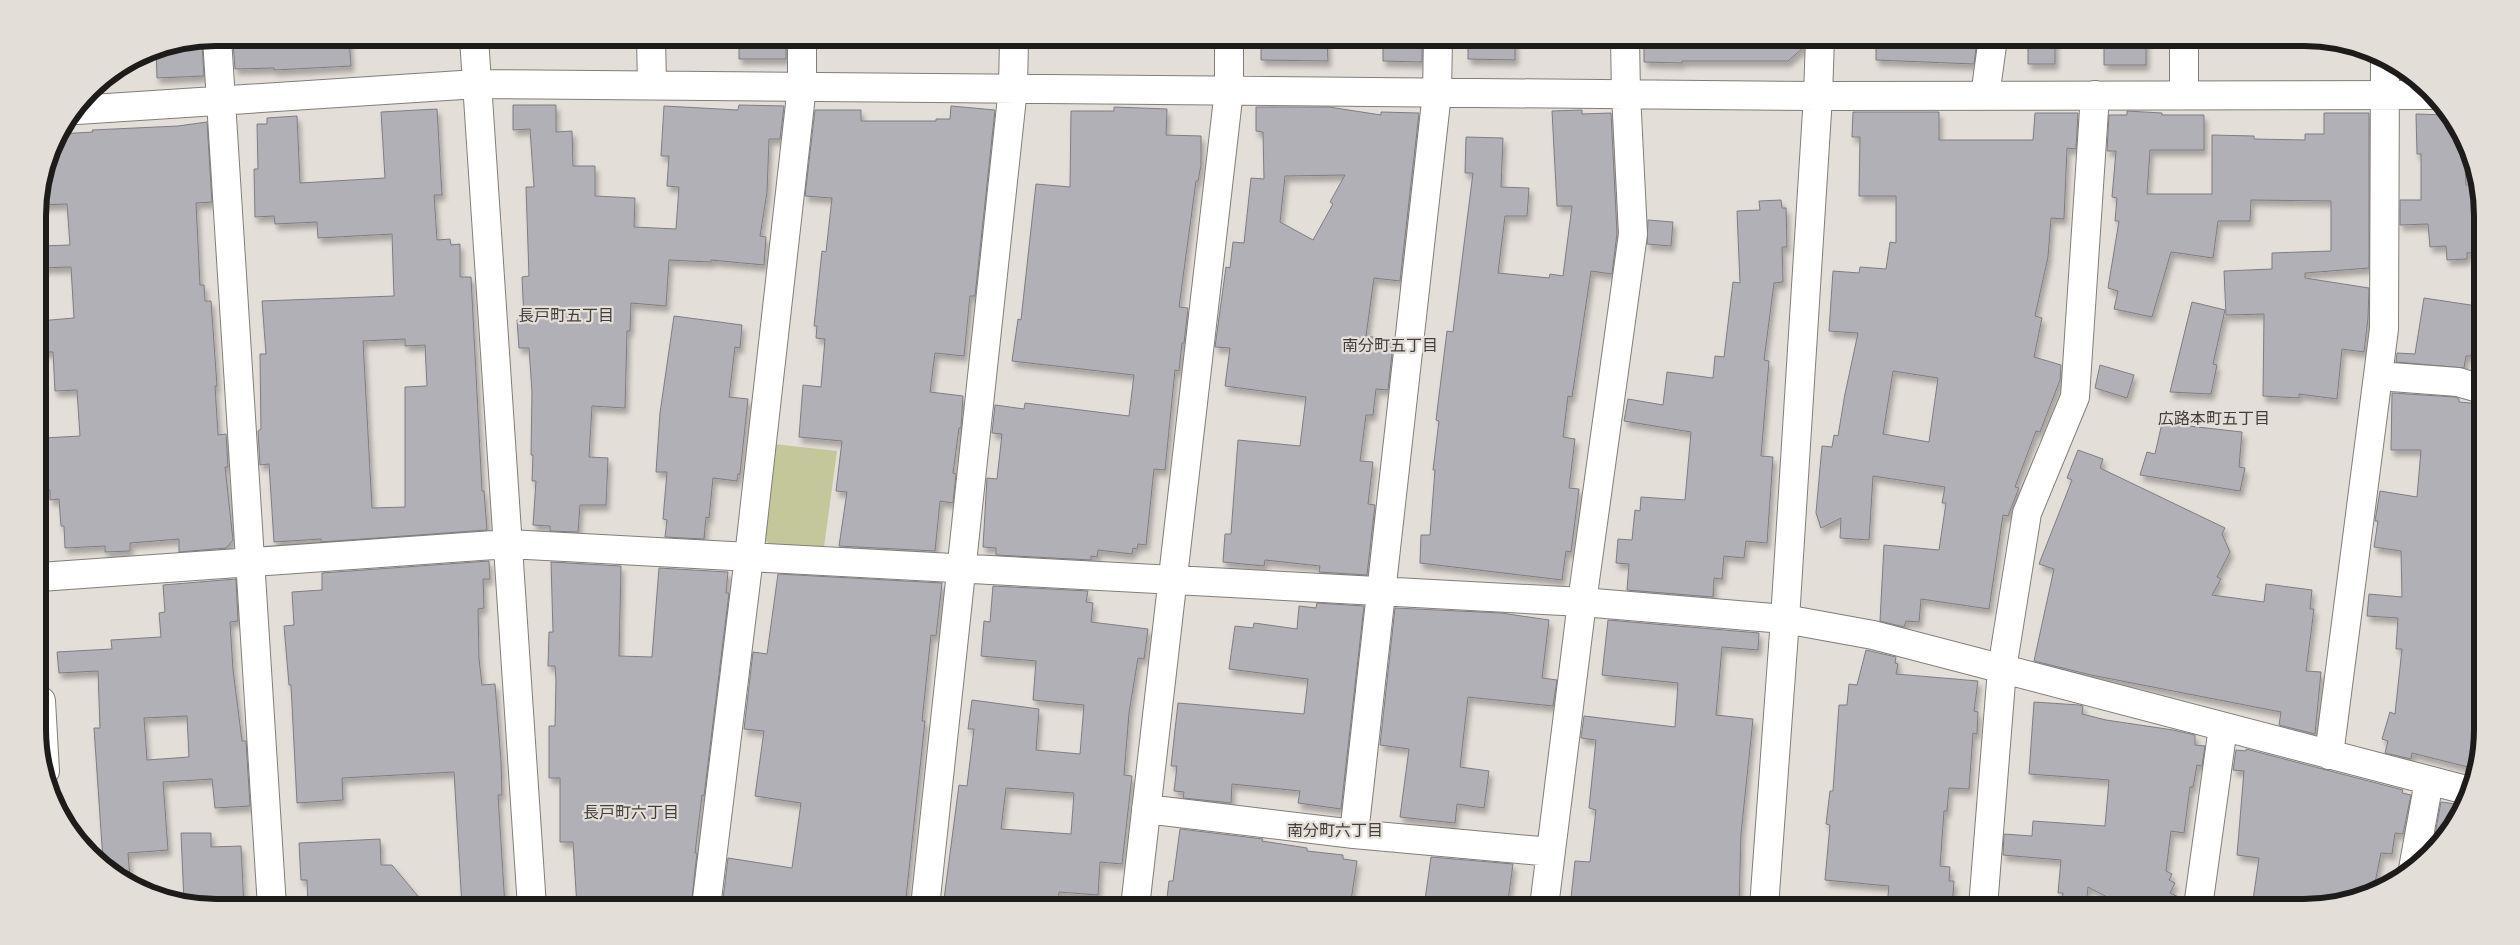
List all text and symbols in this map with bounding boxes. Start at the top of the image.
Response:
district label: 長戸町五丁目 [518,306,614,325]
district label: 南分町五丁目 [1342,336,1438,355]
district label: 広路本町五丁目 [2158,409,2270,428]
district label: 長戸町六丁目 [583,803,679,822]
district label: 南分町六丁目 [1287,821,1383,840]

